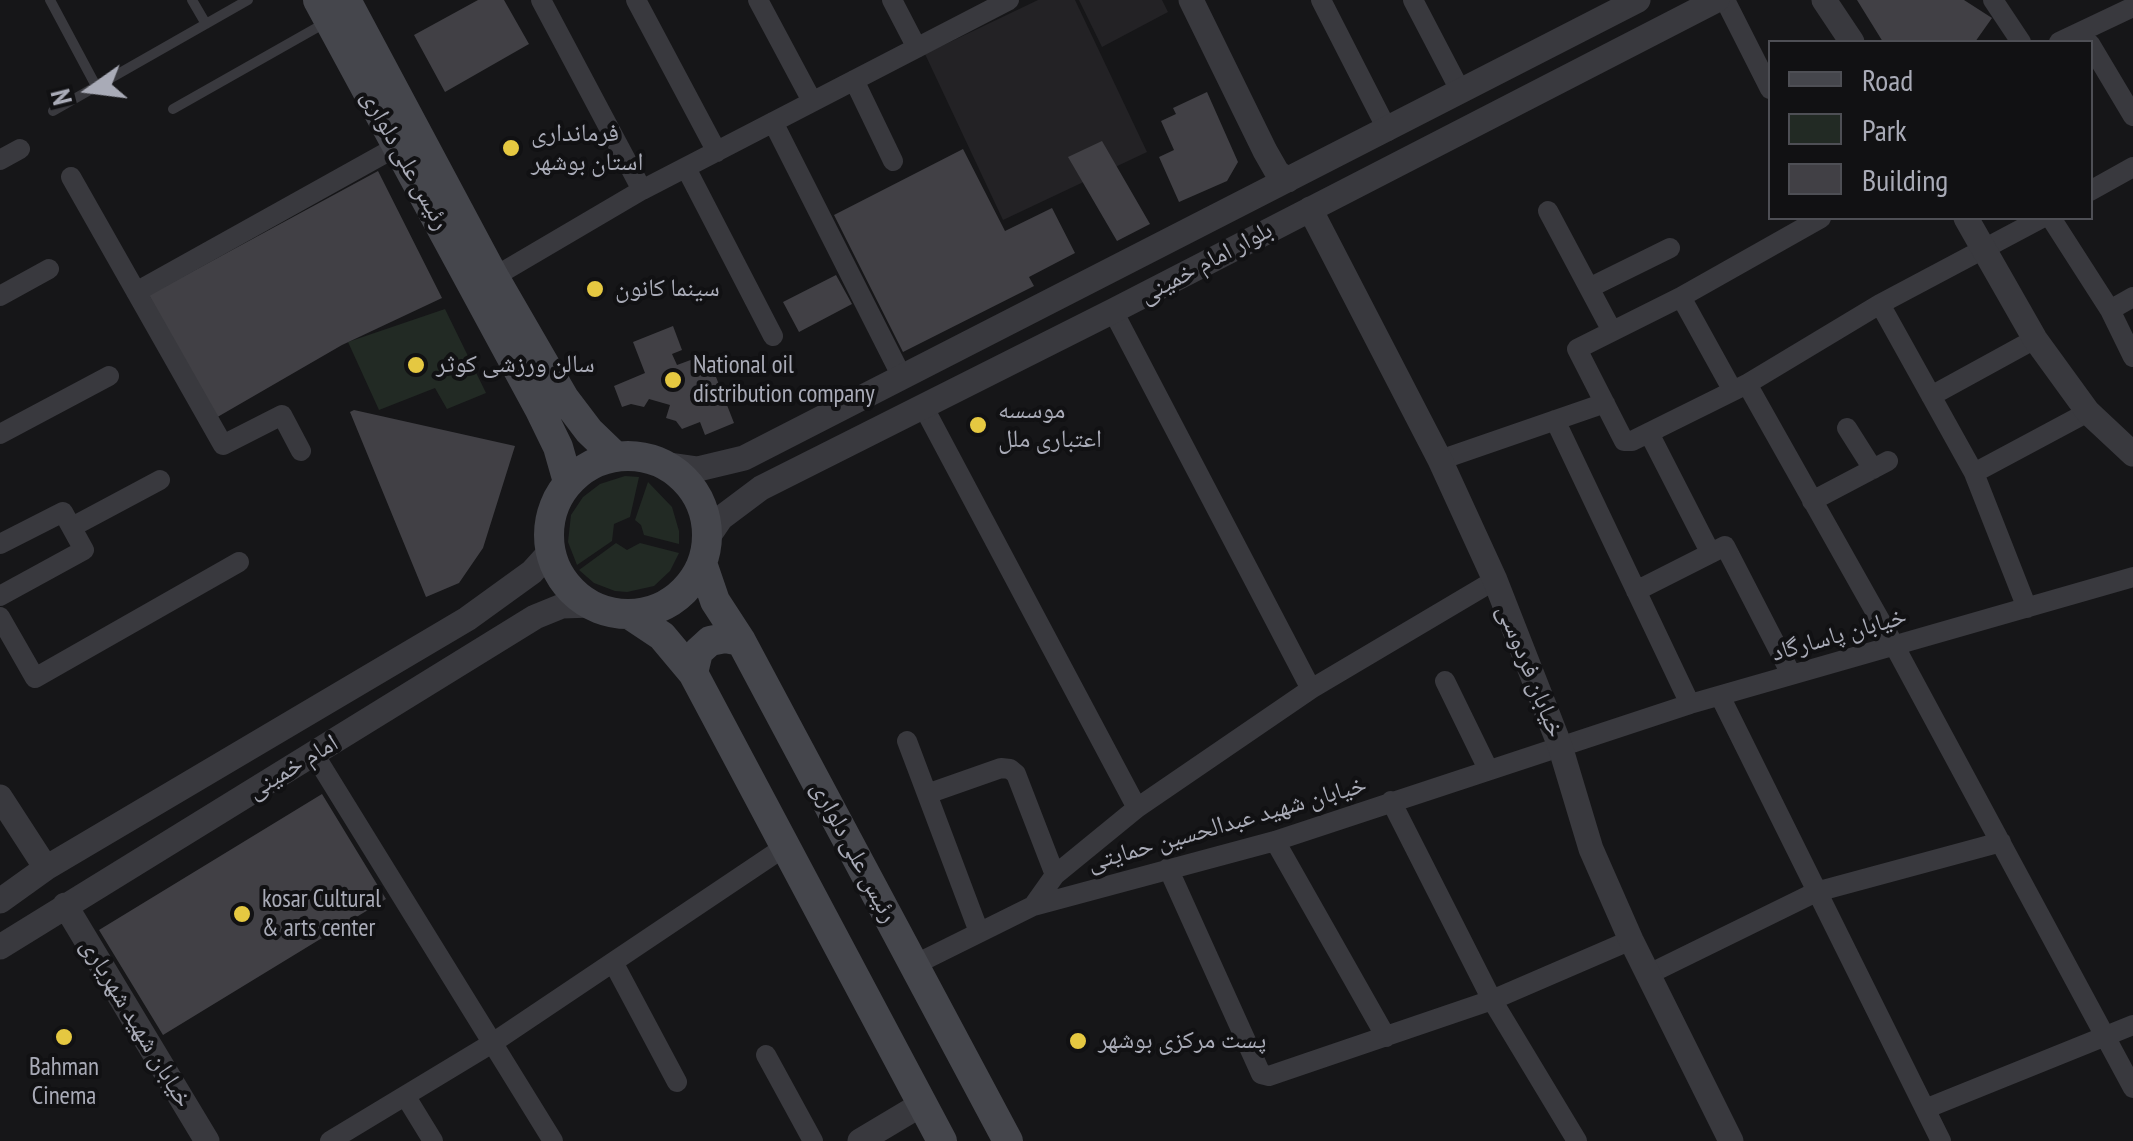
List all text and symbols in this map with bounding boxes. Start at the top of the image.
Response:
north arrow [40,40,140,140]
legend [1768,40,2093,220]
text: Road [1862,60,1913,99]
street label: رئیس علی دلواری [354,85,456,235]
text: N [41,86,80,109]
text: Park [1862,110,1907,149]
place label: فرمانداری استان بوشهر [531,119,643,178]
marker: فرمانداری استان بوشهر [500,137,522,159]
text: Building [1862,160,1948,199]
street label: بلوار امام خمینی [1134,215,1278,311]
place label: سینما کانون [615,274,720,304]
marker: سینما کانون [584,278,606,300]
place label: سالن ورزشی کوثر [436,350,595,380]
place label: National oil distribution company [693,351,875,410]
marker: سالن ورزشی کوثر [405,354,427,376]
marker: National oil distribution company [662,369,684,391]
place label: موسسه اعتباری ملل [998,396,1102,455]
marker: موسسه اعتباری ملل [967,414,989,436]
street label: خیابان فردوسی [1490,600,1570,742]
street label: خیابان پاسارگاد [1768,601,1910,669]
street label: امام خمینی [242,728,344,806]
street label: خیابان شهید عبدالحسین حمایتی [1084,770,1370,878]
street label: رئیس علی دلواری [804,776,904,928]
place label: kosar Cultural & arts center [262,885,381,944]
marker: kosar Cultural & arts center [231,903,253,925]
street label: خیابان شهید شهریاری [74,933,198,1113]
marker: Bahman Cinema [53,1026,75,1048]
place label: پست مرکزی بوشهر [1098,1026,1266,1056]
marker: پست مرکزی بوشهر [1067,1030,1089,1052]
place label: Bahman Cinema [29,1053,99,1112]

